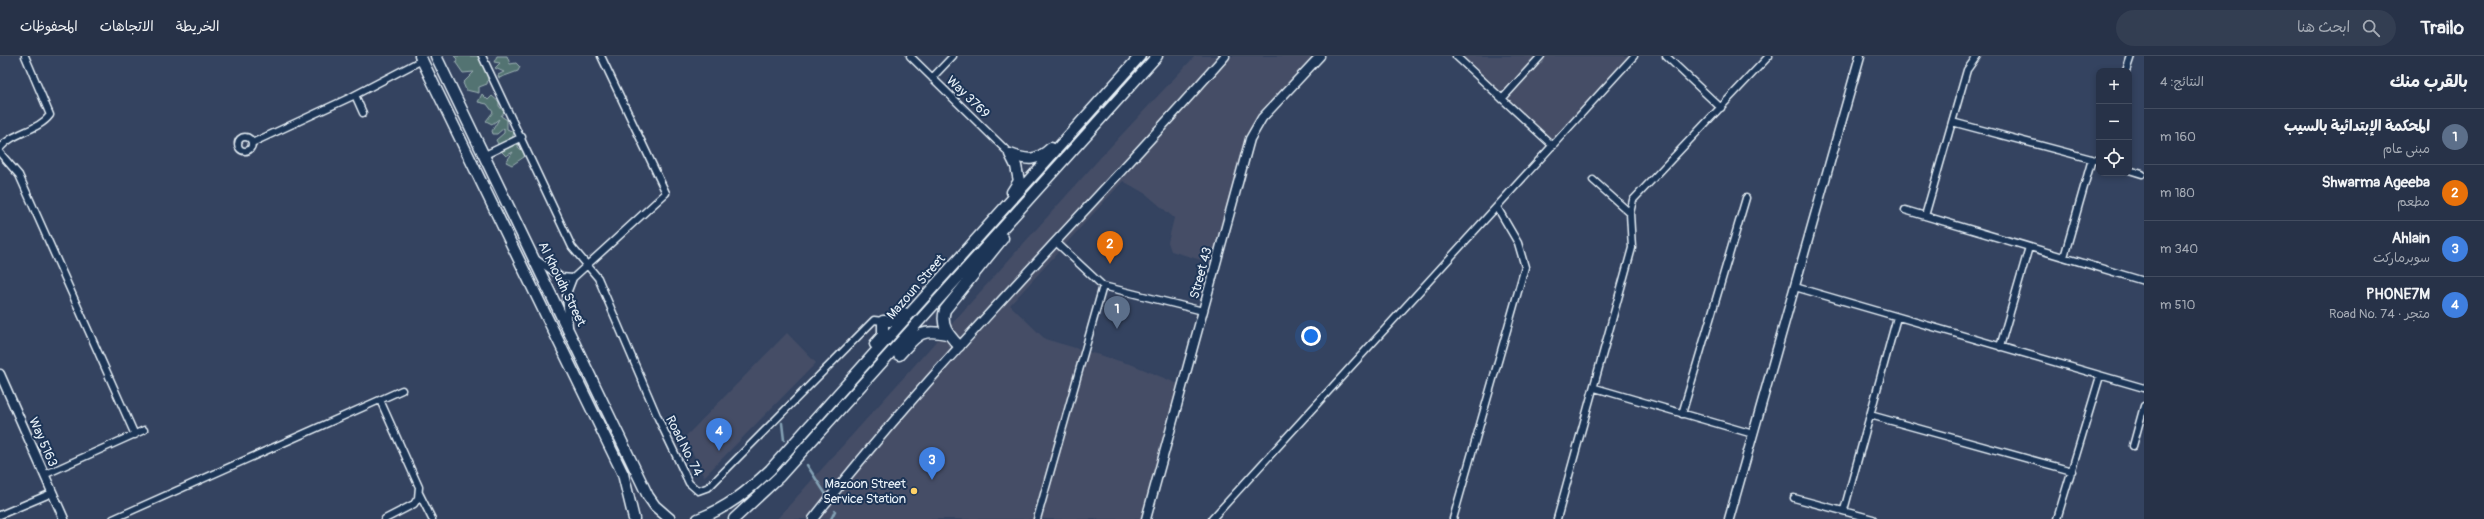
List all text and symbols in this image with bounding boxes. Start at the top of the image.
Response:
search box [2116,10,2396,46]
text: Trailo [2420,16,2464,40]
icon: search [2360,17,2382,39]
text: المحفوظات [20,18,78,35]
text: الاتجاهات [100,18,154,35]
text: الخريطة [176,18,219,35]
text: ابحث هنا [2297,18,2350,37]
map controls [2096,68,2132,176]
button: + [2096,68,2132,104]
text: بالقرب منك [2390,71,2468,92]
street label: Way 3769 [943,73,993,122]
text: النتائج: 4 [2160,74,2204,90]
button: − [2096,104,2132,140]
text: المحكمة الإبتدائية بالسيب [2284,117,2430,136]
text: 160 m [2160,129,2196,145]
text: 1 [2452,129,2458,145]
button: locate [2096,140,2132,176]
text: مبنى عام [2383,141,2430,157]
text: Shwarma Ageeba [2322,173,2430,192]
text: 180 m [2160,185,2195,201]
text: 2 [2451,185,2459,201]
text: مطعم [2397,194,2430,210]
text: Ahlain [2392,229,2430,248]
pin: 2 [1097,231,1123,264]
street label: Al Khoudh Street [535,239,590,330]
text: 340 m [2160,241,2198,257]
text: 3 [2451,241,2459,257]
street label: Street 43 [1186,245,1216,301]
text: سوبرماركت [2373,250,2430,266]
street label: Mazoun Street [883,251,949,323]
text: PHONE7M [2366,285,2430,304]
pin: 1 [1104,296,1130,329]
text: 510 m [2160,297,2195,313]
text: 4 [2451,297,2459,313]
text: متجر · Road No. 74 [2329,306,2430,322]
your location [1301,326,1321,346]
street label: Road No. 74 [662,413,706,479]
street label: Way 5163 [25,415,61,469]
pin: 4 [706,418,732,451]
pin: 3 [919,447,945,480]
place label: Mazoon Street Service Station [823,476,907,507]
marker: Mazoon Street Service Station [909,486,919,496]

